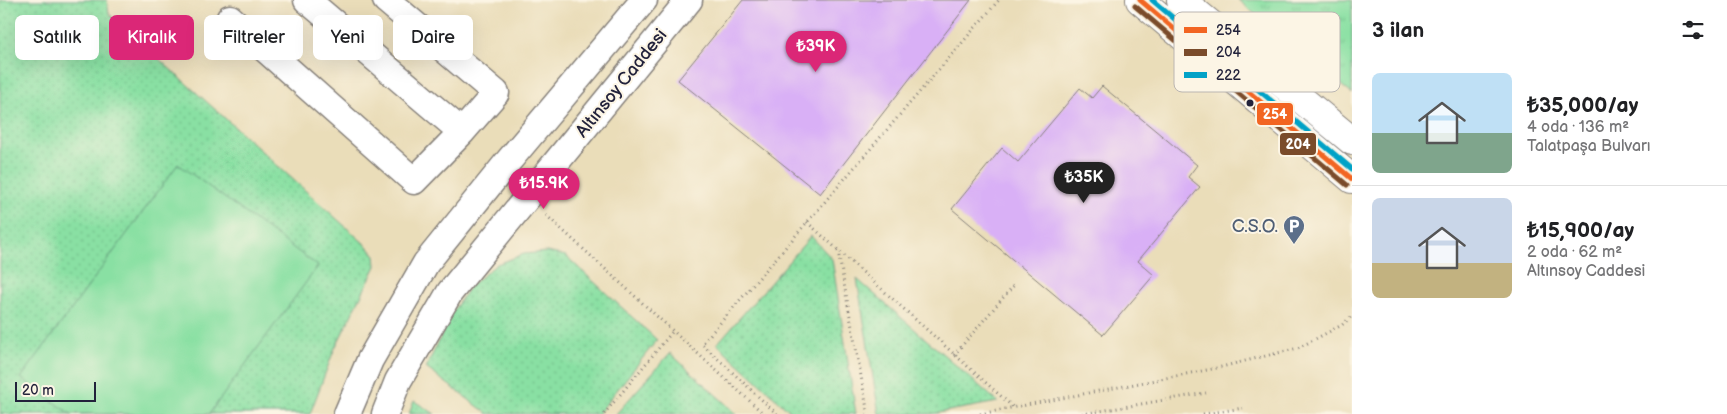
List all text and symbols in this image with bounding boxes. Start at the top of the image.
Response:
legend [1174,12,1340,92]
chip: Satılık [15,15,99,60]
chip: Kiralık [109,15,194,60]
chip: Filtreler [204,15,303,60]
chip: Yeni [313,15,383,60]
chip: Daire [393,15,473,60]
icon: filters [1679,16,1707,44]
text: 3 ilan [1372,18,1424,43]
text: 254 [1216,22,1241,39]
street label: Altınsoy Caddesi [571,25,671,142]
pin: ₺39K [786,30,846,73]
text: ₺39K [797,37,835,56]
text: 204 [1216,44,1241,61]
text: 222 [1216,67,1242,84]
icon: home [1412,93,1472,153]
text: ₺35,000/ay [1527,93,1638,118]
unlabelled marker [1245,98,1255,108]
line badge: 254 [1256,102,1294,126]
text: 254 [1263,106,1288,123]
text: 4 oda · 136 m² [1527,118,1629,137]
line badge: 204 [1279,132,1317,156]
text: 204 [1285,136,1311,153]
text: Talatpaşa Bulvarı [1527,137,1651,156]
pin: ₺35K [1054,162,1114,204]
pin: ₺15.9K [503,168,585,210]
text: ₺35K [1065,168,1103,187]
text: ₺15.9K [520,174,568,193]
parking icon: C.S.O. [1282,214,1306,245]
place label: C.S.O. [1232,216,1278,237]
icon: home [1412,218,1472,278]
text: ₺15,900/ay [1527,218,1634,243]
text: 2 oda · 62 m² [1527,243,1622,262]
text: Altınsoy Caddesi [1527,262,1645,281]
scale bar [15,379,96,402]
text: 20 m [22,382,54,399]

